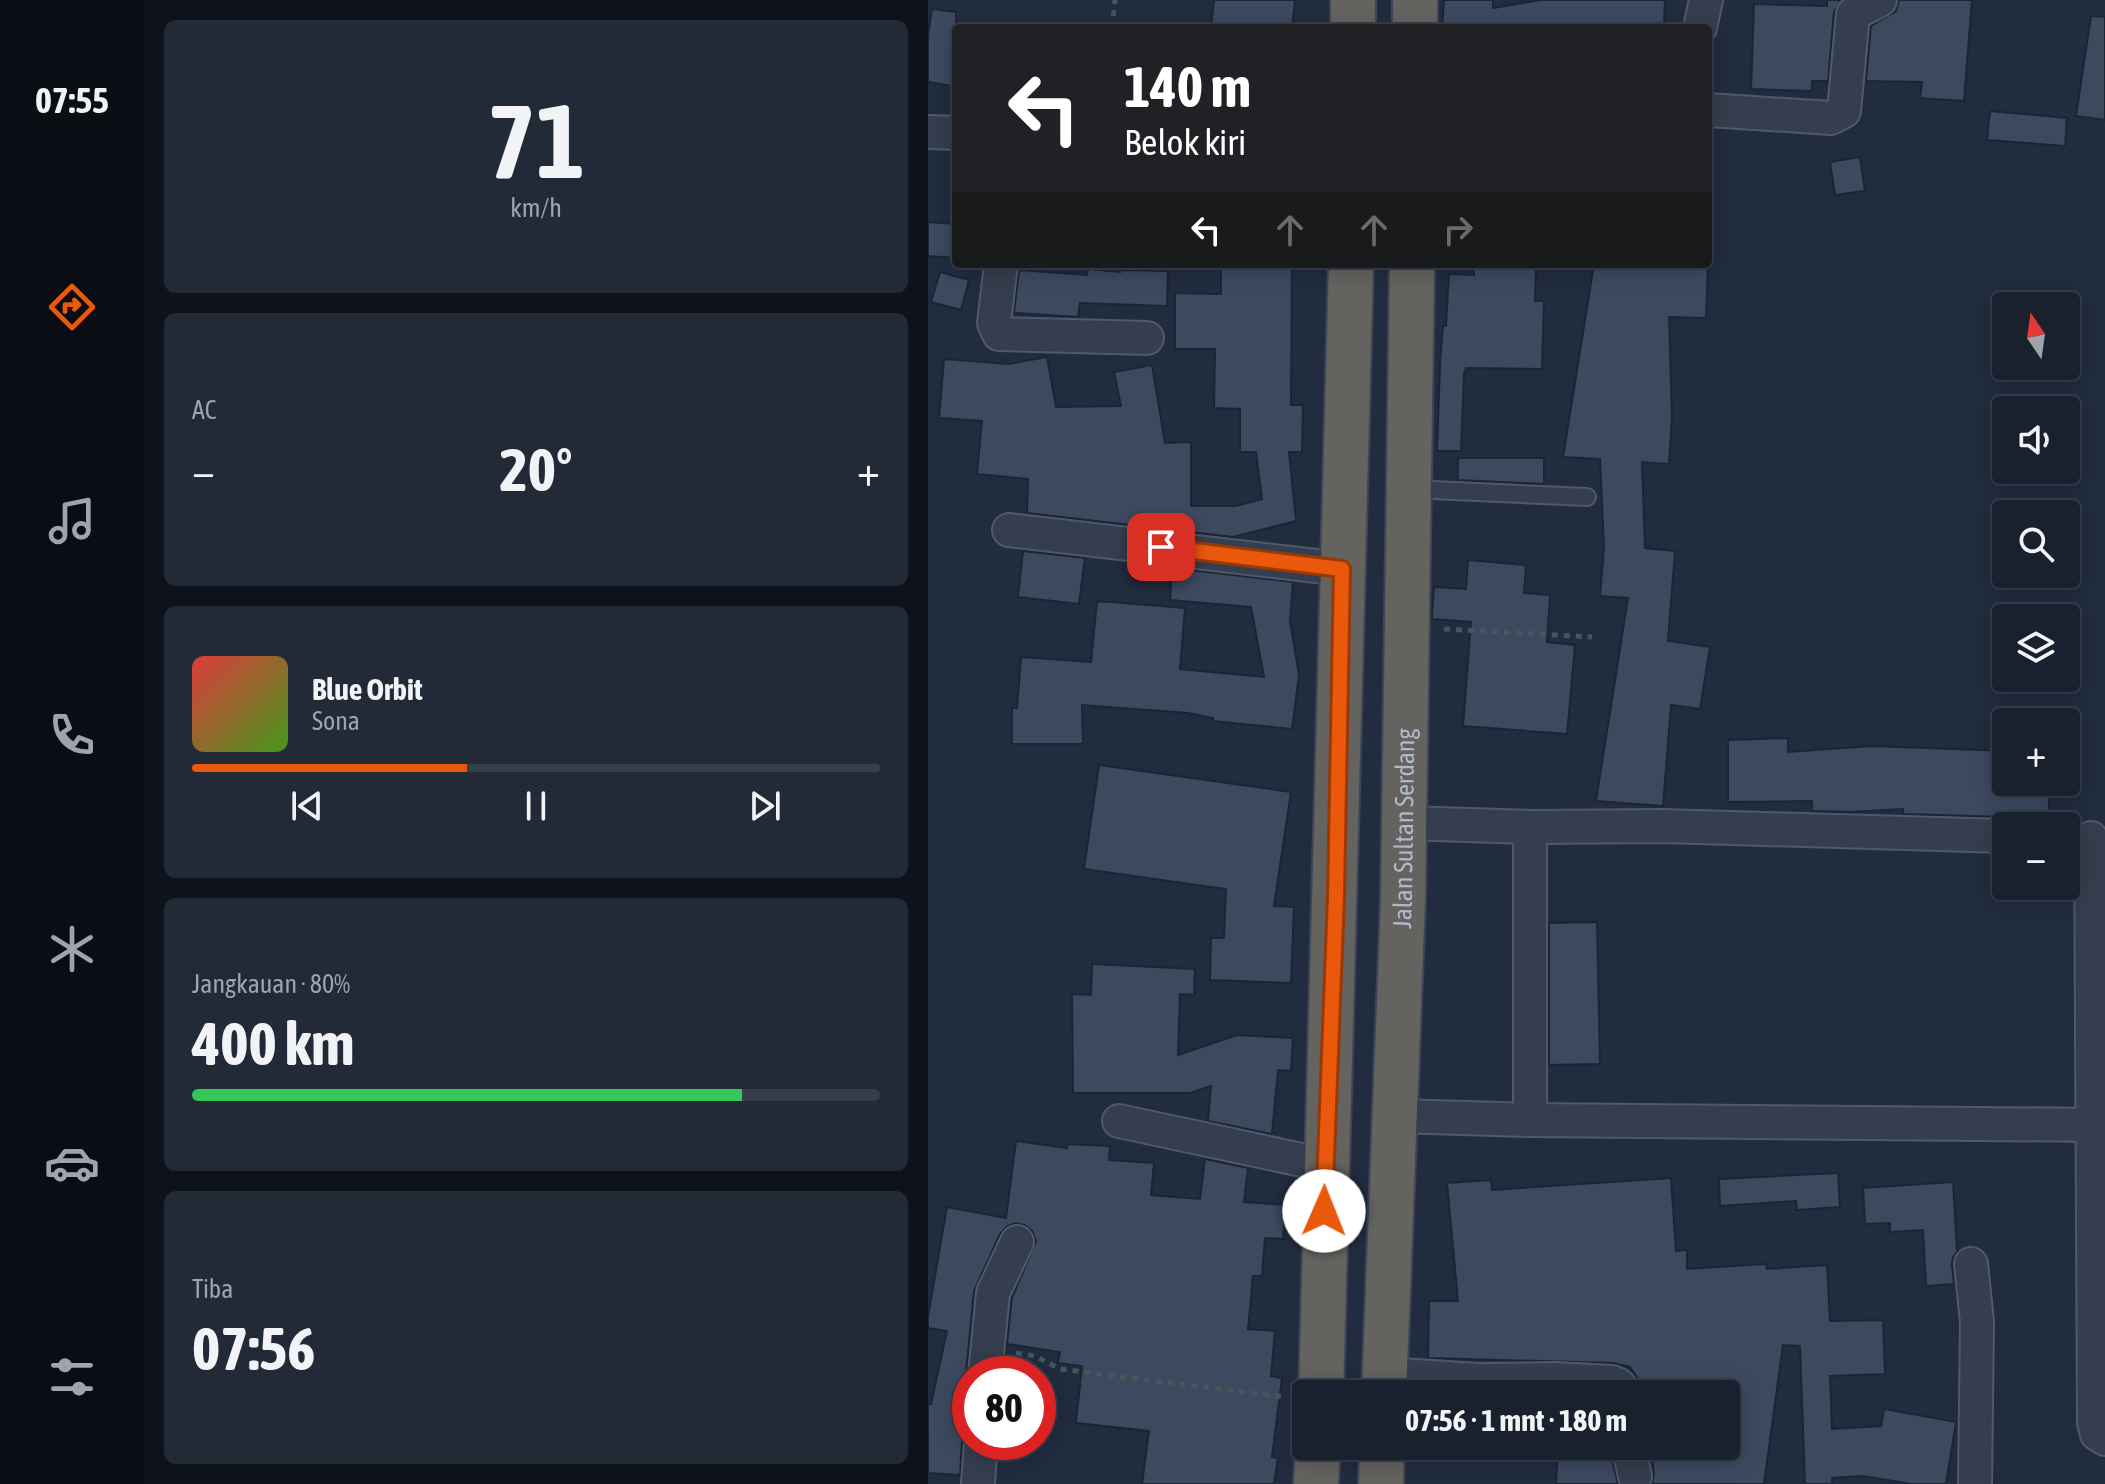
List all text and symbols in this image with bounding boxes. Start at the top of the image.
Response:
text: 140 m [1124,55,1251,119]
icon: left [992,56,1096,160]
text: 07:55 [35,79,109,121]
text: 71 [487,81,585,200]
text: Belok kiri [1124,121,1246,163]
text: km/h [510,193,562,223]
icon: left [1184,208,1228,252]
icon: ahead [1268,208,1312,252]
icon: ahead [1352,208,1396,252]
icon: right [1436,208,1480,252]
icon: directions [44,279,100,335]
north arrow [1992,292,2080,380]
map controls [1992,292,2080,900]
text: AC [192,395,216,425]
button: sound [1992,396,2080,484]
text: 20° [500,435,572,504]
text: − [192,445,215,495]
text: + [857,445,880,495]
icon: music [44,493,100,549]
button: search [1992,500,2080,588]
pin [1127,513,1195,581]
icon: arrive [1139,525,1183,569]
button: layers [1992,604,2080,692]
text: Blue Orbit [312,672,423,706]
text: Sona [312,706,360,736]
icon: phone [44,707,100,763]
button: + [1992,708,2080,796]
street label: Jalan Sultan Serdang [1387,727,1420,929]
icon: previous [285,784,329,828]
icon: pause [514,784,558,828]
icon: next [743,784,787,828]
button: − [1992,812,2080,900]
icon: climate [44,921,100,977]
text: Jangkauan · 80% [192,969,350,999]
text: 400 km [192,1009,354,1078]
icon: car [44,1135,100,1191]
position arrow [1282,1169,1366,1253]
text: Tiba [192,1274,233,1304]
text: 07:56 [192,1314,315,1383]
icon: filters [44,1349,100,1405]
speed limit sign: 80 [952,1356,1056,1460]
text: 07:56 · 1 mnt · 180 m [1405,1403,1627,1437]

